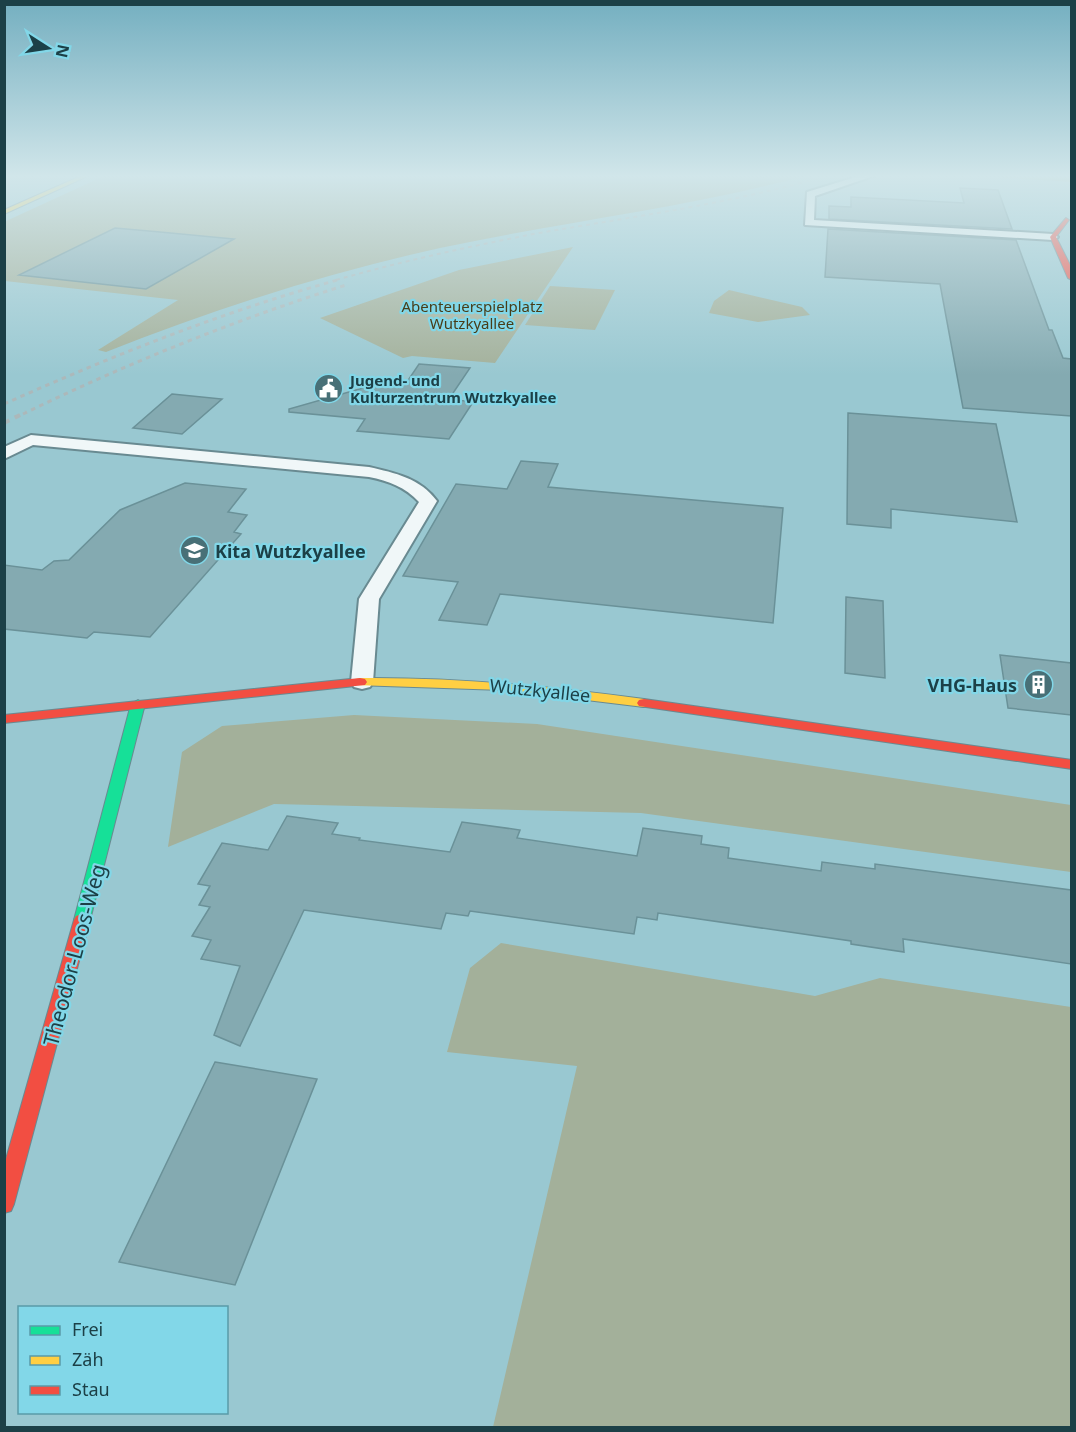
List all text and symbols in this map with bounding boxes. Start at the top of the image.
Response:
north arrow [18,18,78,78]
text: N [51,42,75,60]
park label: Abenteuerspielplatz Wutzkyallee [402,296,542,333]
place label: Jugend- und Kulturzentrum Wutzkyallee [348,370,556,407]
public building icon: Jugend- und Kulturzentrum Wutzkyallee [313,373,345,405]
school or university icon: Kita Wutzkyallee [178,535,210,567]
place label: Kita Wutzkyallee [215,539,366,563]
building icon: VHG-Haus [1022,669,1054,701]
street label: Wutzkyallee [488,673,592,707]
place label: VHG-Haus [927,673,1017,697]
street label: Theodor-Loos-Weg [36,861,112,1049]
legend [18,1306,228,1414]
text: Frei [72,1317,103,1341]
text: Zäh [72,1347,104,1371]
text: Stau [72,1377,110,1401]

